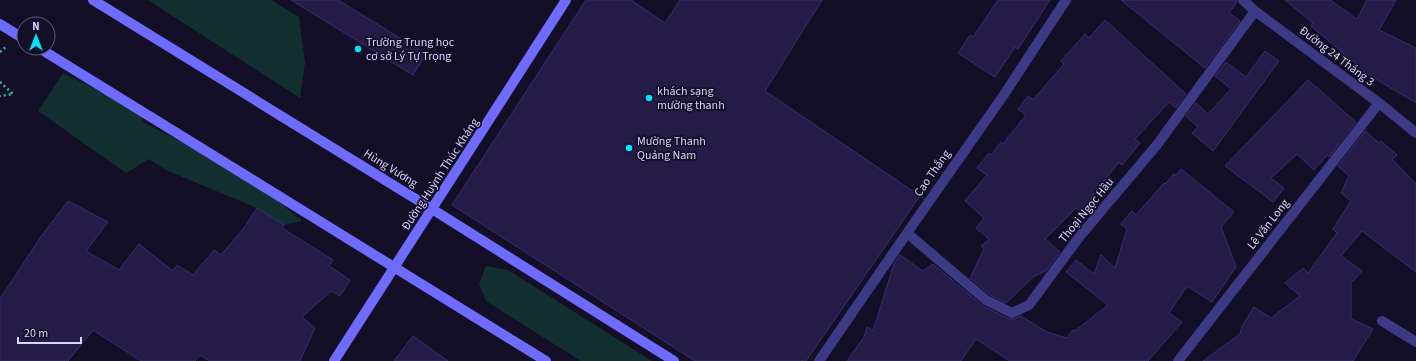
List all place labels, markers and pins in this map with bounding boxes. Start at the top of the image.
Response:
place label: Trường Trung học cơ sở Lý Tự Trọng [366,34,455,65]
marker: Trường Trung học cơ sở Lý Tự Trọng [353,44,363,54]
place label: khách sạng mường thanh [657,83,725,114]
marker: khách sạng mường thanh [644,93,654,103]
place label: Mường Thanh Quảng Nam [637,133,706,164]
marker: Mường Thanh Quảng Nam [624,143,634,153]

